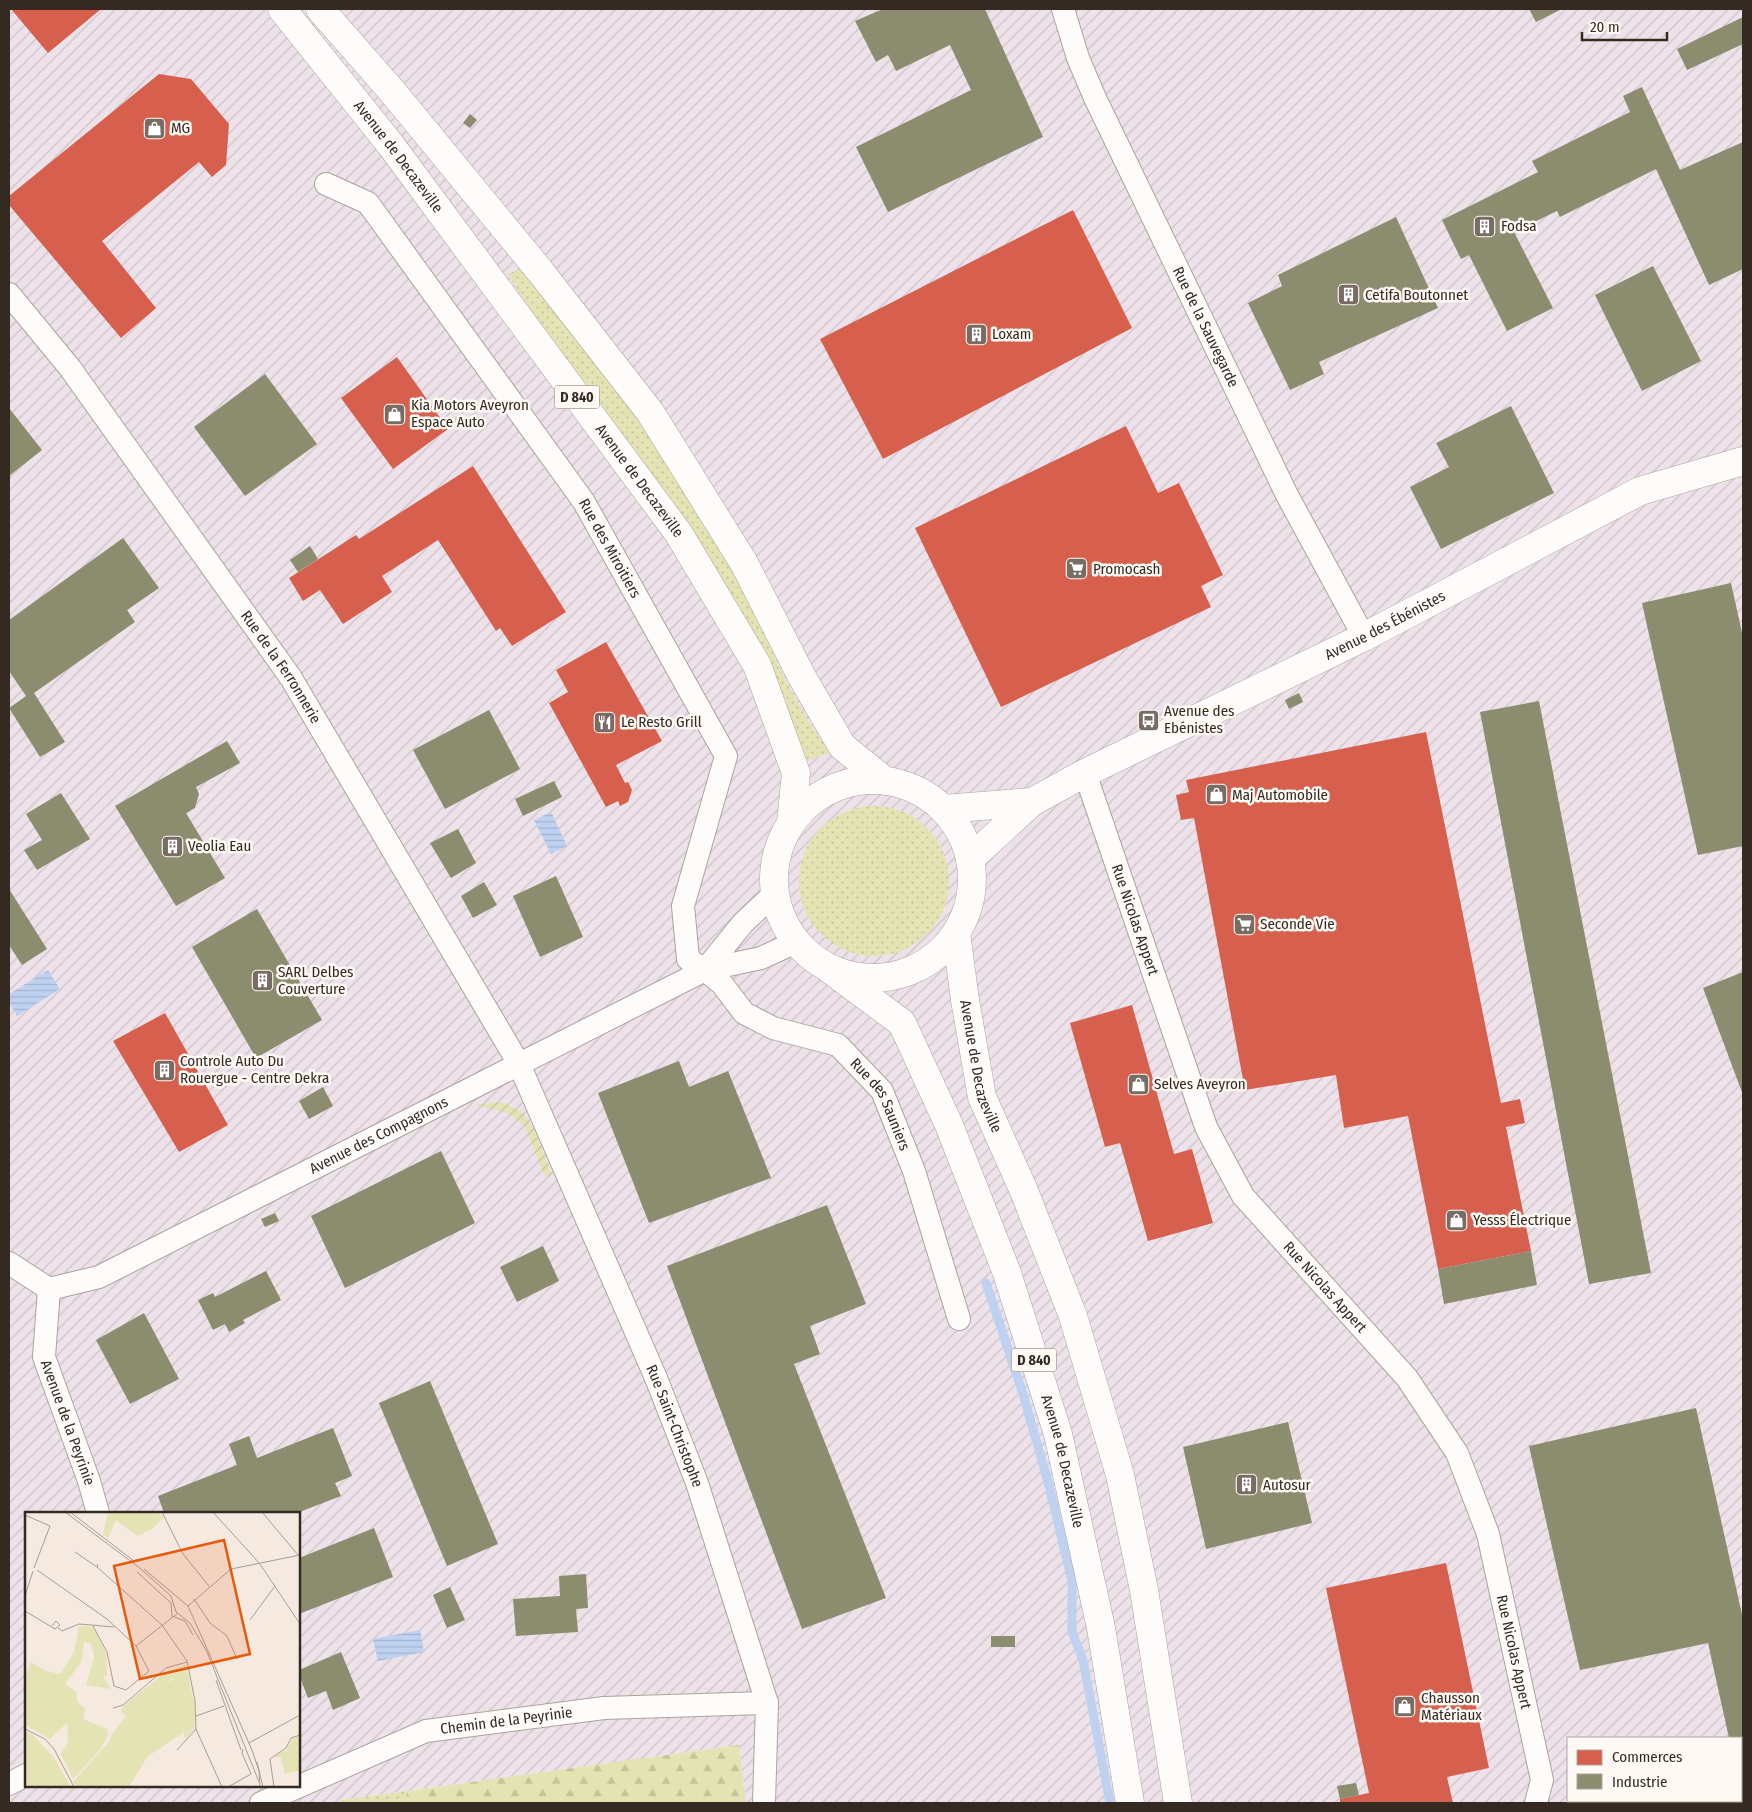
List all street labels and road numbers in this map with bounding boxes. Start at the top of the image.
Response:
street label: Avenue de Decazeville [350,97,447,216]
street label: Rue de la Sauvegarde [1169,264,1243,390]
road number: D 840 [554,386,600,408]
street label: Avenue de Decazeville [592,421,687,541]
street label: Rue des Miroitiers [575,496,645,601]
street label: Avenue des Ébénistes [1322,587,1448,664]
street label: Rue de la Ferronnerie [237,607,325,727]
street label: Rue Nicolas Appert [1108,862,1163,978]
street label: Avenue de Decazeville [956,999,1006,1135]
street label: Rue des Sauniers [846,1054,914,1153]
street label: Avenue des Compagnons [306,1093,451,1178]
street label: Rue Nicolas Appert [1279,1238,1371,1336]
road number: D 840 [1012,1348,1056,1372]
street label: Avenue de la Peyrinie [37,1357,99,1487]
street label: Rue Saint-Christophe [642,1362,707,1489]
street label: Avenue de Decazeville [1037,1393,1088,1530]
street label: Rue Nicolas Appert [1493,1593,1535,1711]
street label: Chemin de la Peyrinie [439,1703,573,1738]

